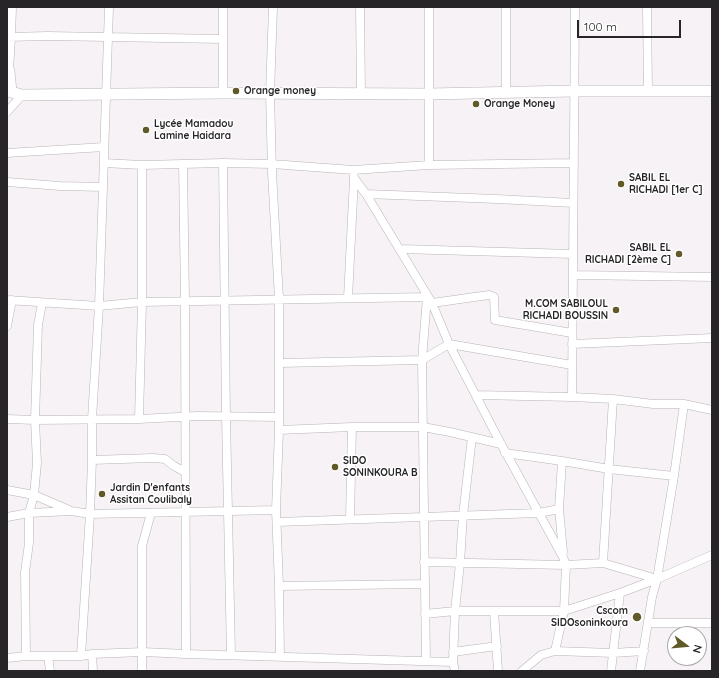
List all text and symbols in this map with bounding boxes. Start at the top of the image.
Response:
scale bar [579,12,683,38]
text: 100 m [584,19,617,34]
place label: Orange money [244,85,316,97]
marker: Orange money [231,86,241,96]
place label: Orange Money [484,98,555,110]
marker: Orange Money [471,99,481,109]
place label: Lycée Mamadou Lamine Haidara [154,118,233,142]
marker: Lycée Mamadou Lamine Haidara [141,125,151,135]
place label: SABIL EL RICHADI [1er C] [629,172,703,196]
marker: SABIL EL RICHADI [1er C] [616,179,626,189]
place label: SABIL EL RICHADI [2ème C] [585,242,671,266]
marker: SABIL EL RICHADI [2ème C] [674,249,684,259]
place label: M.COM SABILOUL RICHADI BOUSSIN [523,298,608,322]
marker: M.COM SABILOUL RICHADI BOUSSIN [611,305,621,315]
place label: SIDO SONINKOURA B [343,455,418,478]
marker: SIDO SONINKOURA B [330,462,340,472]
place label: Jardin D'enfants Assitan Coulibaly [110,482,192,506]
marker: Jardin D'enfants Assitan Coulibaly [97,489,107,499]
place label: Cscom SIDOsoninkoura [551,605,628,628]
marker: Cscom SIDOsoninkoura [631,611,643,623]
north arrow [667,626,707,666]
text: N [690,643,705,655]

